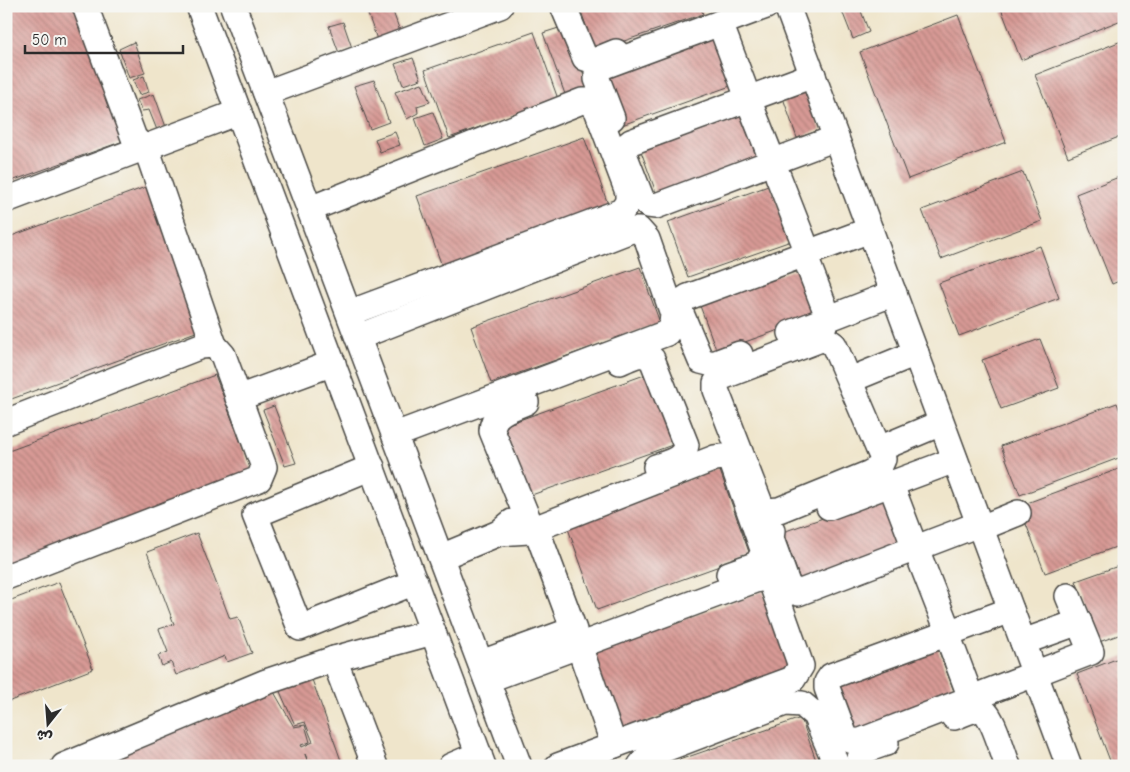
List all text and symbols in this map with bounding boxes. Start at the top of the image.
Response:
scale bar [25,22,182,54]
text: 50 m [32,31,67,49]
north arrow [22,700,72,750]
text: ش [34,726,54,746]

